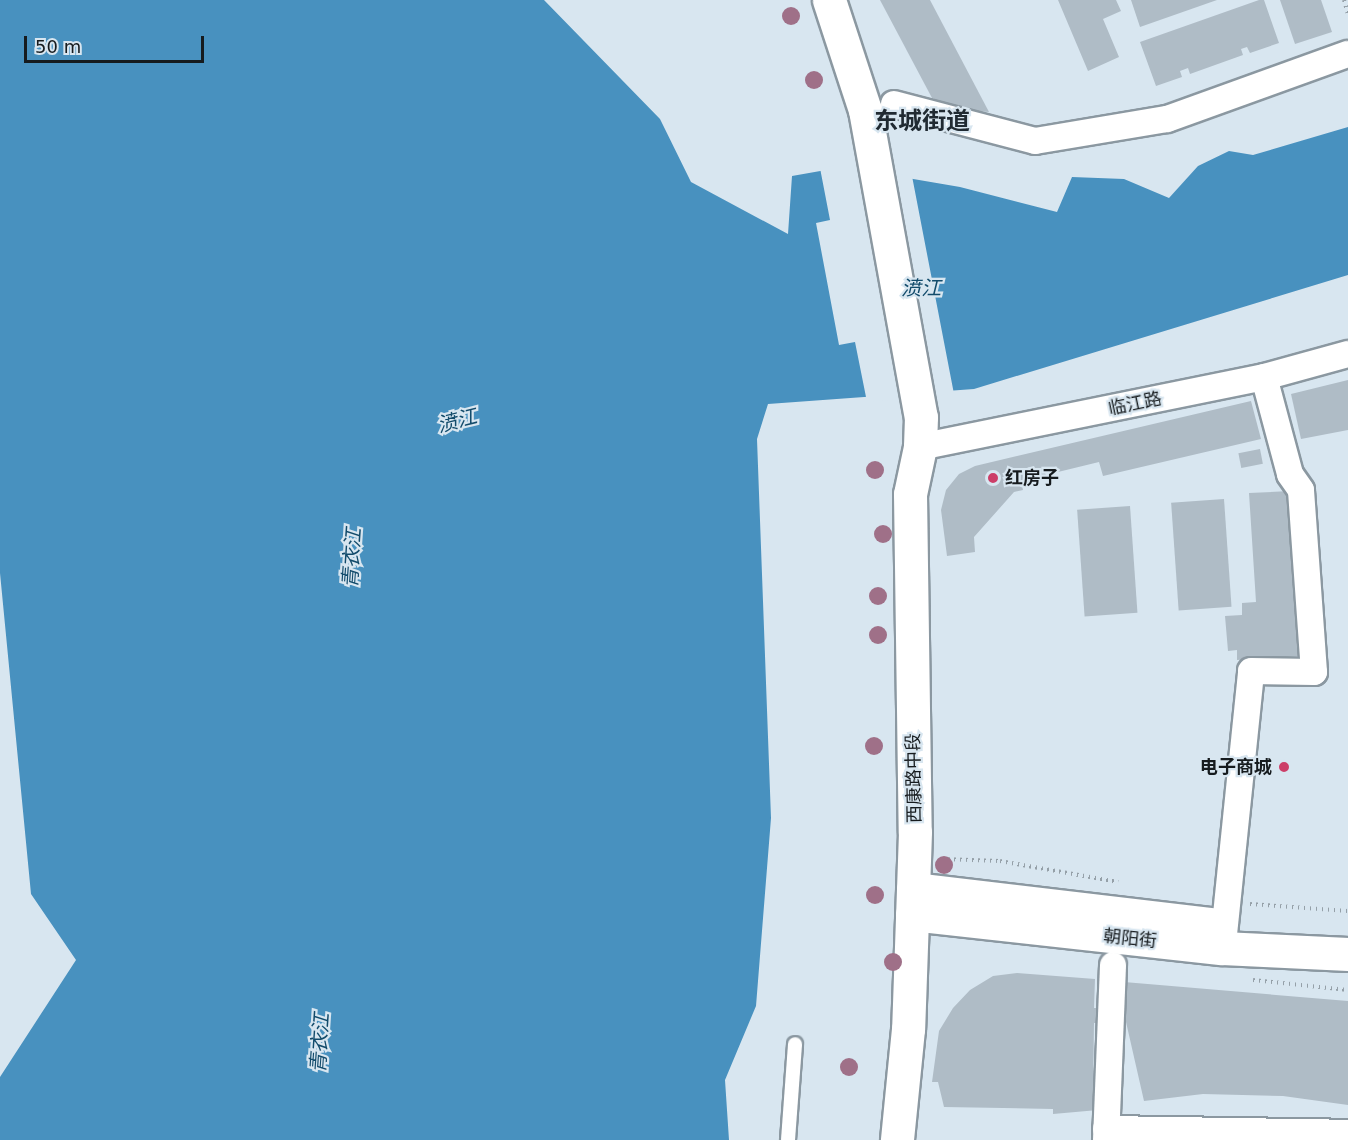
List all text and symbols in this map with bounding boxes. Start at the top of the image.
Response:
scale bar [27,24,207,62]
text: 50 m [35,36,81,57]
district label: 东城街道 [874,108,970,136]
water label: 𣸣江 [901,276,941,300]
street label: 临江路 [1106,388,1164,420]
water label: 𣸣江 [435,405,479,437]
place label: 红房子 [1005,467,1059,489]
marker: 红房子 [986,471,1000,485]
water label: 青衣江 [338,527,366,589]
street label: 西康路中段 [902,733,926,823]
place label: 电子商城 [1200,756,1272,778]
marker: 电子商城 [1277,760,1291,774]
street label: 朝阳街 [1102,925,1158,953]
water label: 青衣江 [306,1012,334,1074]

